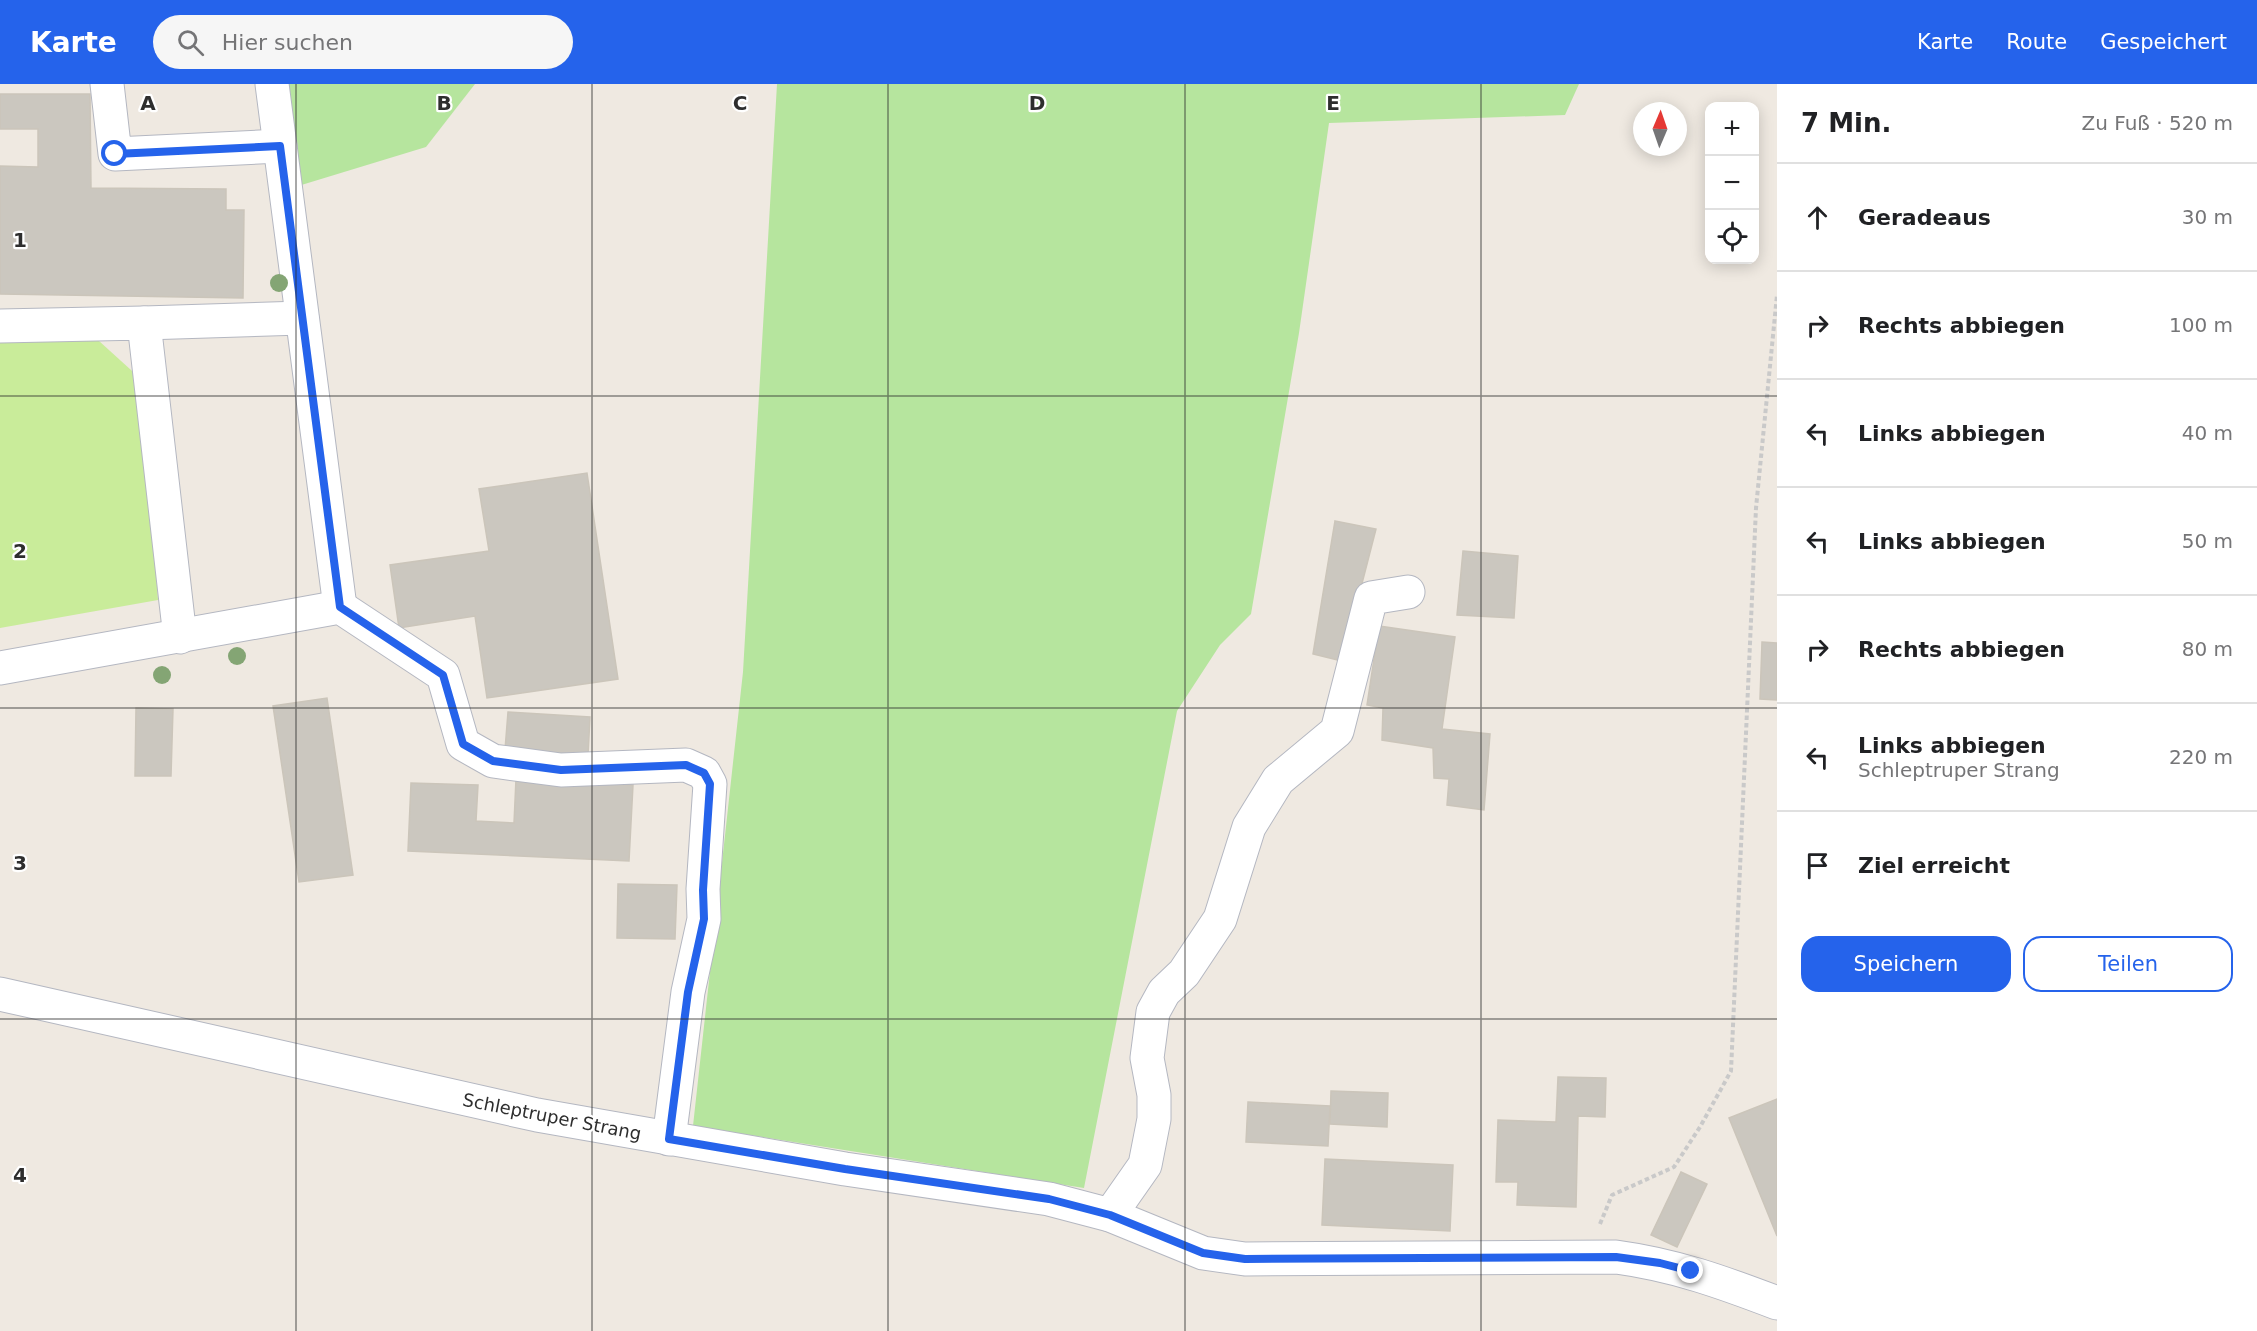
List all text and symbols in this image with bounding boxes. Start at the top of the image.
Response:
search box [153,15,573,69]
text: Karte [30,26,117,59]
icon: search [174,26,207,59]
text: Hier suchen [222,30,353,55]
text: Karte [1917,30,1973,54]
text: Route [2006,30,2067,54]
text: Gespeichert [2100,30,2227,54]
text: A [140,91,156,115]
text: B [436,91,452,115]
text: C [733,91,747,115]
text: D [1029,91,1045,115]
text: E [1326,91,1340,115]
north arrow [1633,102,1687,156]
map controls [1705,102,1759,264]
button: + [1705,102,1759,156]
text: 7 Min. [1801,108,1891,138]
text: Zu Fuß · 520 m [2081,111,2233,135]
route start [101,140,127,166]
button: − [1705,156,1759,210]
icon: ahead [1801,201,1834,234]
text: Geradeaus [1858,205,1991,230]
text: 30 m [2182,205,2233,229]
button: locate [1705,210,1759,264]
text: 1 [13,228,27,252]
icon: right [1801,309,1834,342]
text: Rechts abbiegen [1858,313,2065,338]
text: 100 m [2169,313,2233,337]
icon: left [1801,417,1834,450]
text: Links abbiegen [1858,421,2046,446]
text: 40 m [2182,421,2233,445]
icon: left [1801,525,1834,558]
text: Links abbiegen [1858,529,2046,554]
text: 50 m [2182,529,2233,553]
text: 2 [13,539,27,563]
icon: right [1801,633,1834,666]
text: Rechts abbiegen [1858,637,2065,662]
text: 80 m [2182,637,2233,661]
text: Links abbiegen [1858,733,2046,758]
icon: left [1801,741,1834,774]
text: 220 m [2169,745,2233,769]
text: Schleptruper Strang [1858,758,2060,782]
icon: arrive [1801,849,1834,882]
text: 3 [13,851,27,875]
text: Ziel erreicht [1858,853,2010,878]
button: Speichern [1801,936,2011,992]
button: Teilen [2023,936,2233,992]
street label: Schleptruper Strang [461,1089,643,1144]
text: 4 [13,1163,27,1187]
route end [1677,1257,1703,1283]

